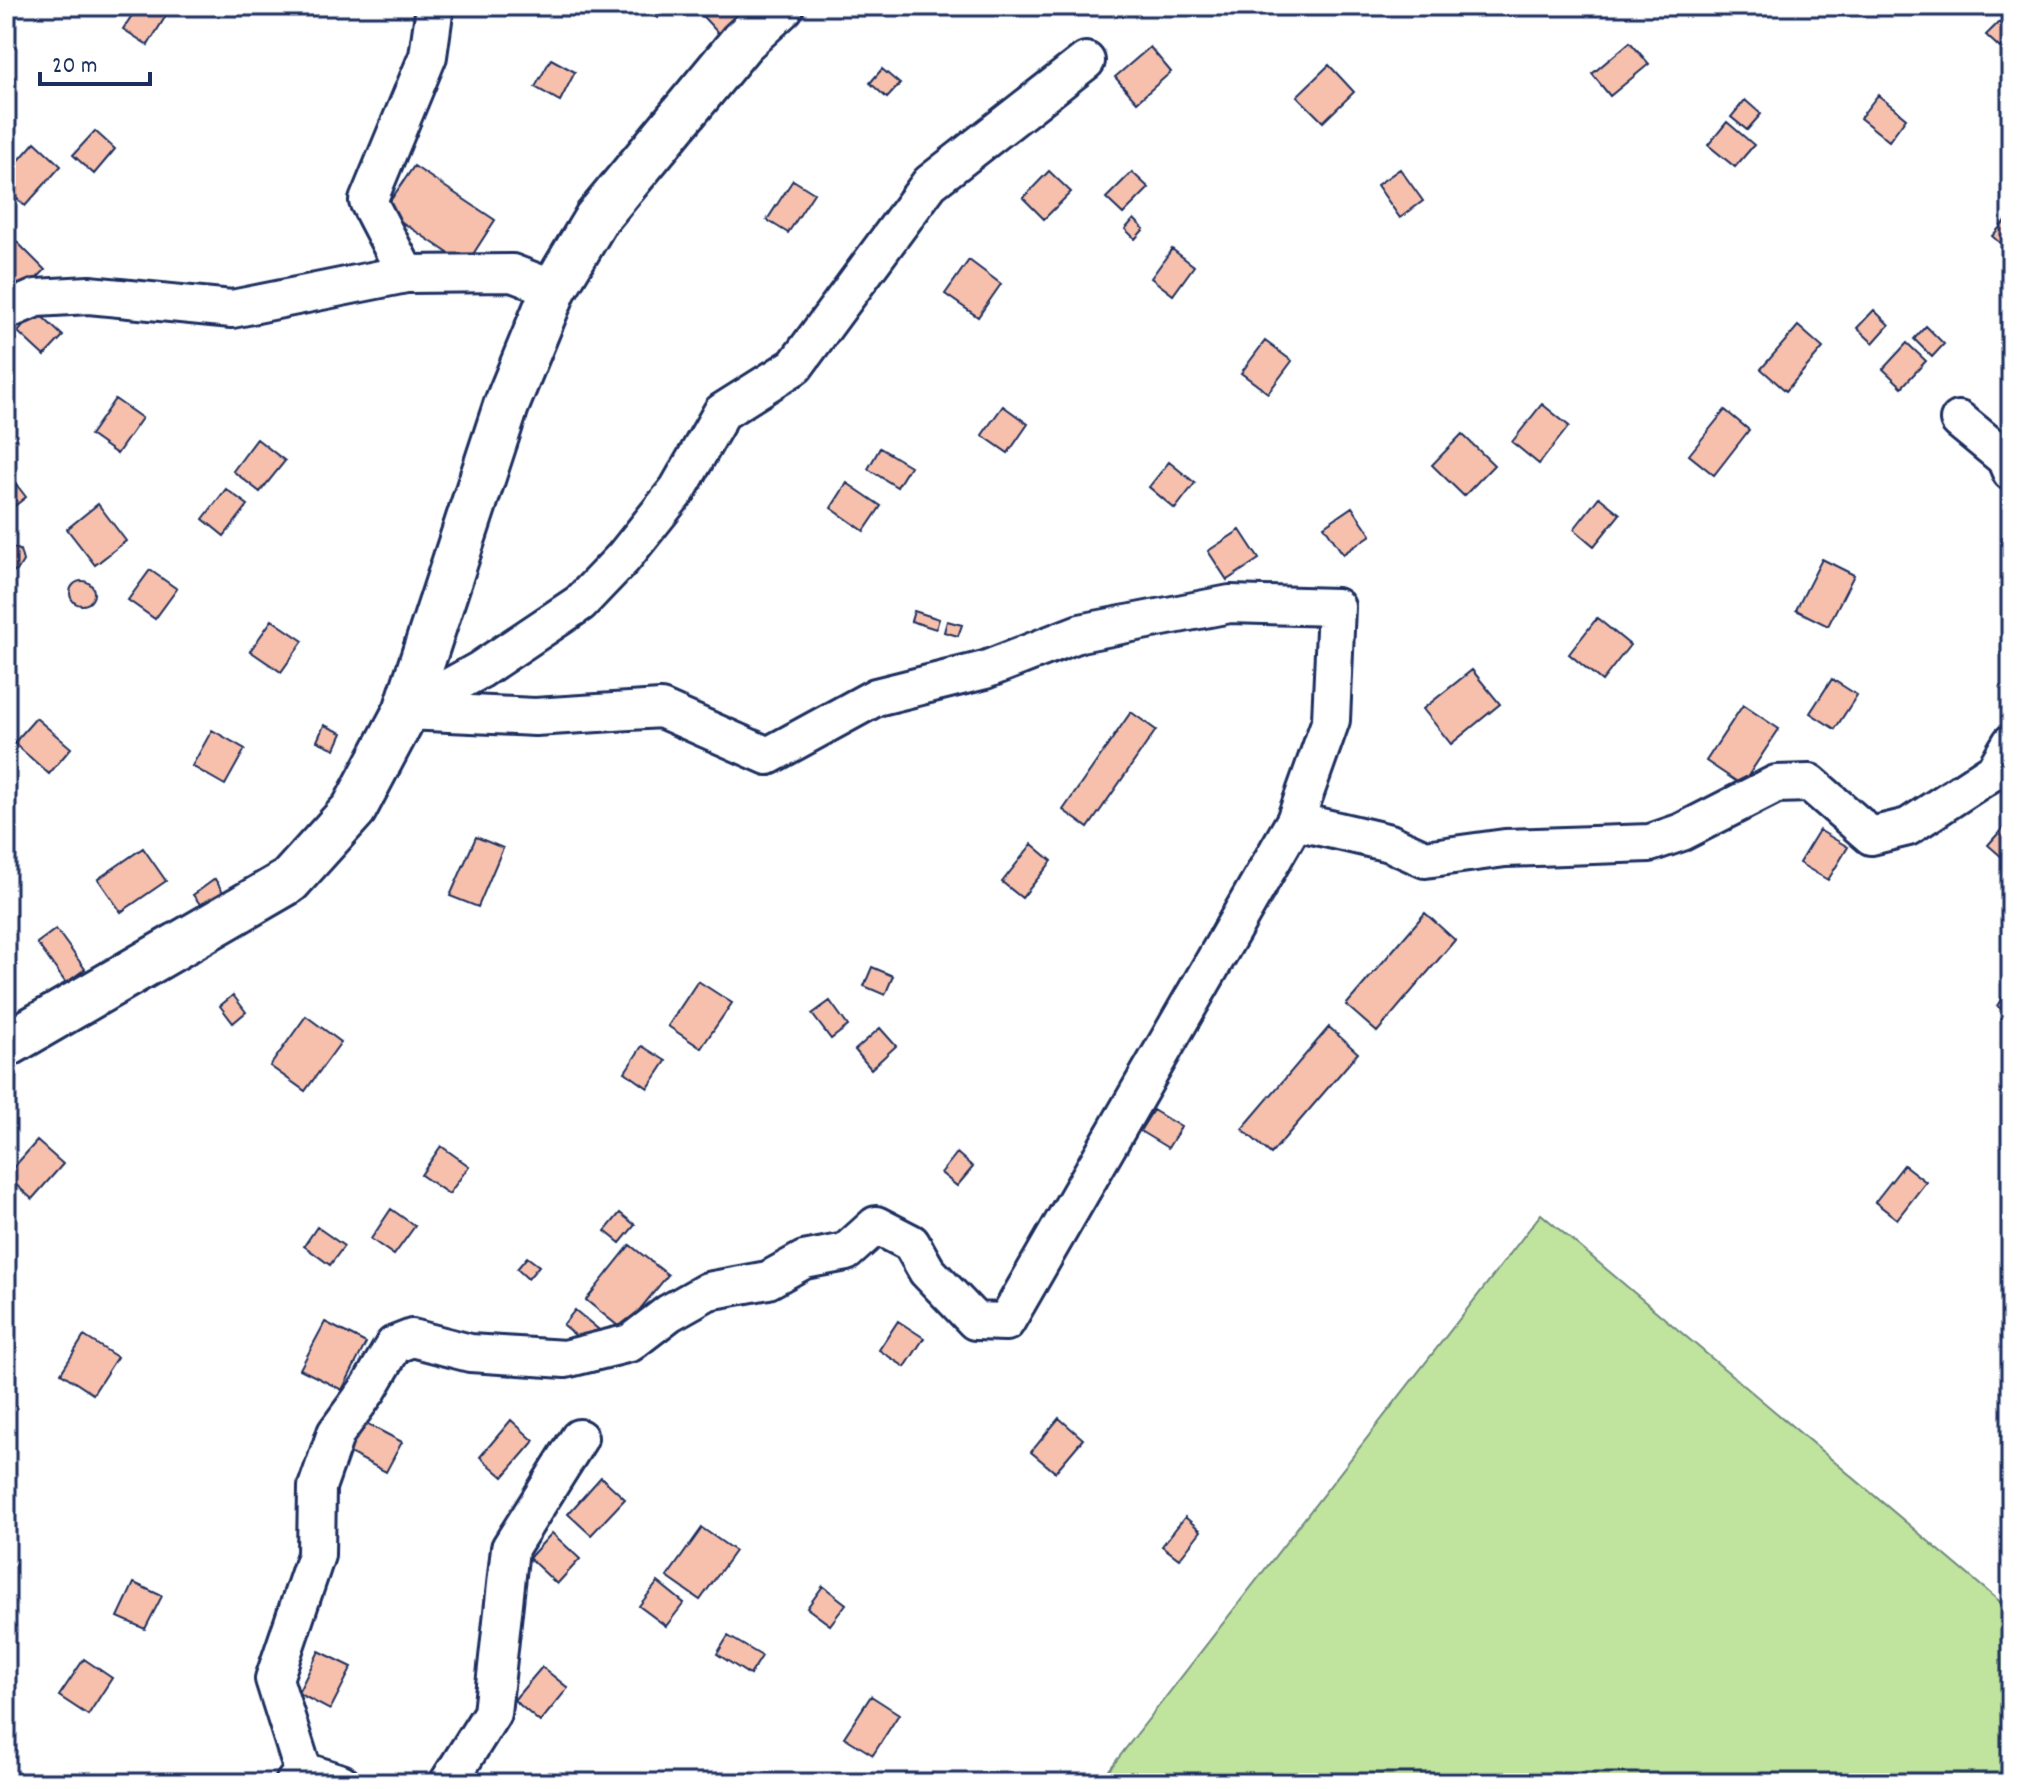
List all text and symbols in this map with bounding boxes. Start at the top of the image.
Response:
scale bar [40,36,150,86]
text: 20 m [52,50,98,84]

